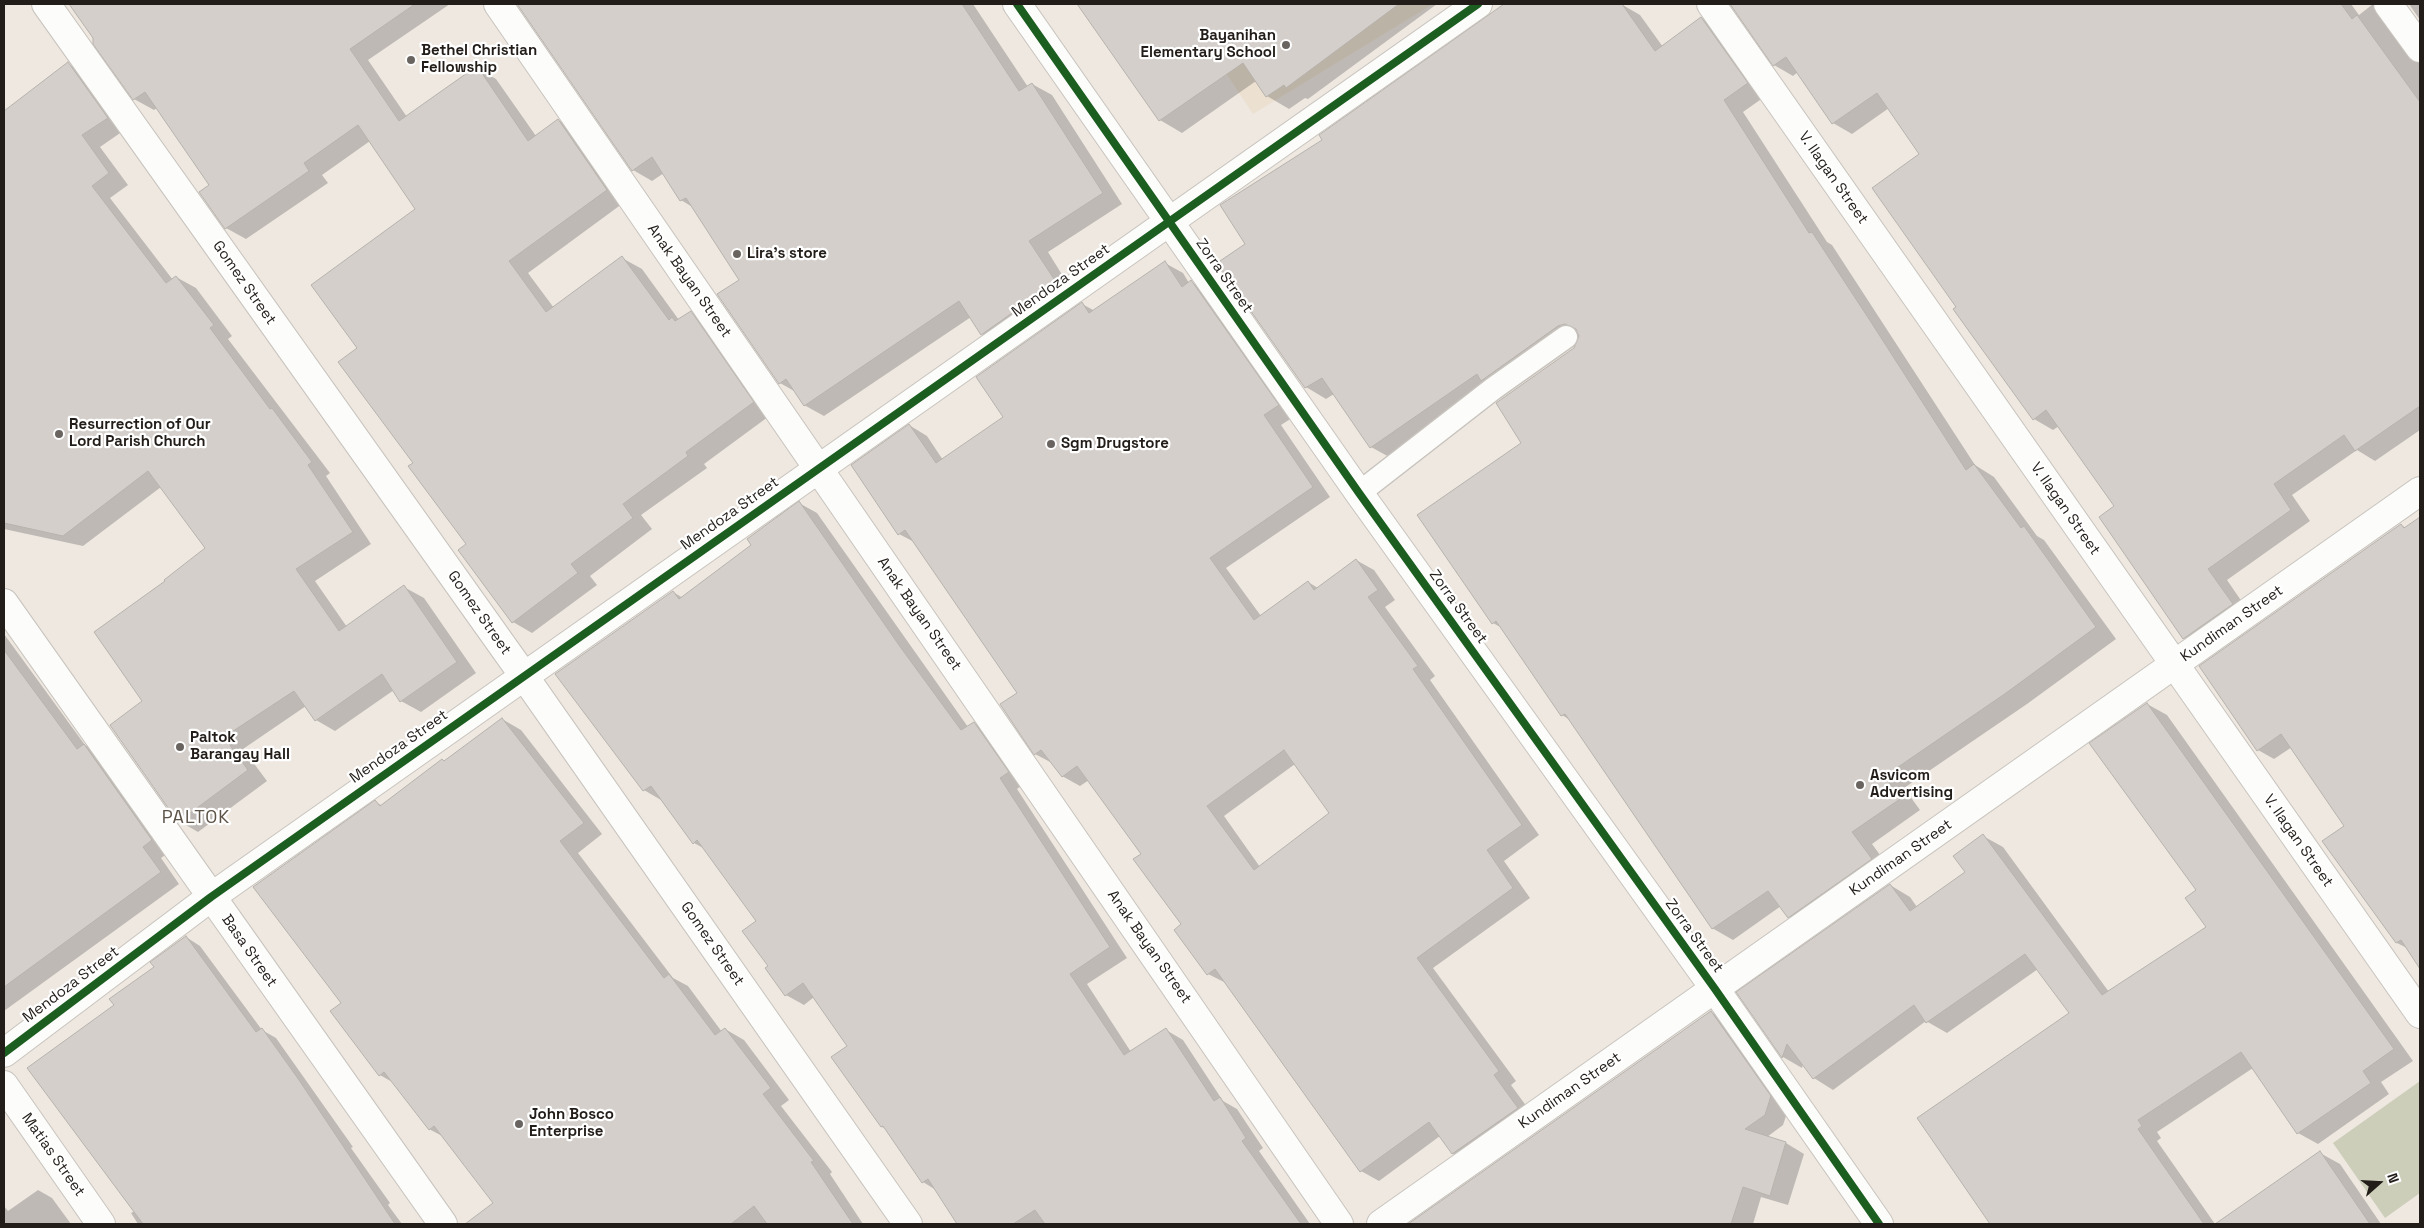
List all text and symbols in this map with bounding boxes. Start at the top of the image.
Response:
place label: Bayanihan Elementary School [1141,27,1276,62]
marker: Bayanihan Elementary School [1280,39,1292,51]
place label: Bethel Christian Fellowship [421,42,537,77]
marker: Bethel Christian Fellowship [405,54,417,66]
street label: V. Ilagan Street [1794,128,1872,228]
street label: Anak Bayan Street [643,221,735,341]
street label: Zorra Street [1192,235,1256,317]
street label: Gomez Street [208,238,280,328]
street label: Mendoza Street [1008,240,1114,322]
place label: Lira's store [747,245,827,263]
marker: Lira's store [731,248,743,260]
place label: Resurrection of Our Lord Parish Church [69,416,211,451]
marker: Resurrection of Our Lord Parish Church [53,428,65,440]
place label: Sgm Drugstore [1061,435,1169,453]
marker: Sgm Drugstore [1045,438,1057,450]
street label: V. Ilagan Street [2026,459,2104,559]
street label: Mendoza Street [677,473,783,555]
street label: Anak Bayan Street [873,554,965,674]
street label: Zorra Street [1425,566,1491,648]
street label: Gomez Street [443,568,515,658]
street label: Kundiman Street [2177,582,2287,666]
street label: Mendoza Street [346,706,452,788]
place label: Paltok Barangay Hall [190,729,290,764]
marker: Paltok Barangay Hall [174,741,186,753]
place label: Asvicom Advertising [1870,767,1953,802]
marker: Asvicom Advertising [1854,779,1866,791]
street label: V. Ilagan Street [2259,791,2337,891]
district label: PALTOK [161,807,231,829]
street label: Kundiman Street [1846,816,1956,900]
street label: Anak Bayan Street [1103,887,1195,1007]
street label: Zorra Street [1661,895,1727,977]
street label: Gomez Street [676,899,748,989]
street label: Basa Street [217,911,281,991]
street label: Mendoza Street [19,943,123,1027]
street label: Kundiman Street [1515,1049,1625,1133]
place label: John Bosco Enterprise [529,1106,614,1141]
street label: Matias Street [18,1110,88,1200]
marker: John Bosco Enterprise [513,1118,525,1130]
north arrow [2354,1158,2404,1208]
text: N [2383,1171,2403,1185]

